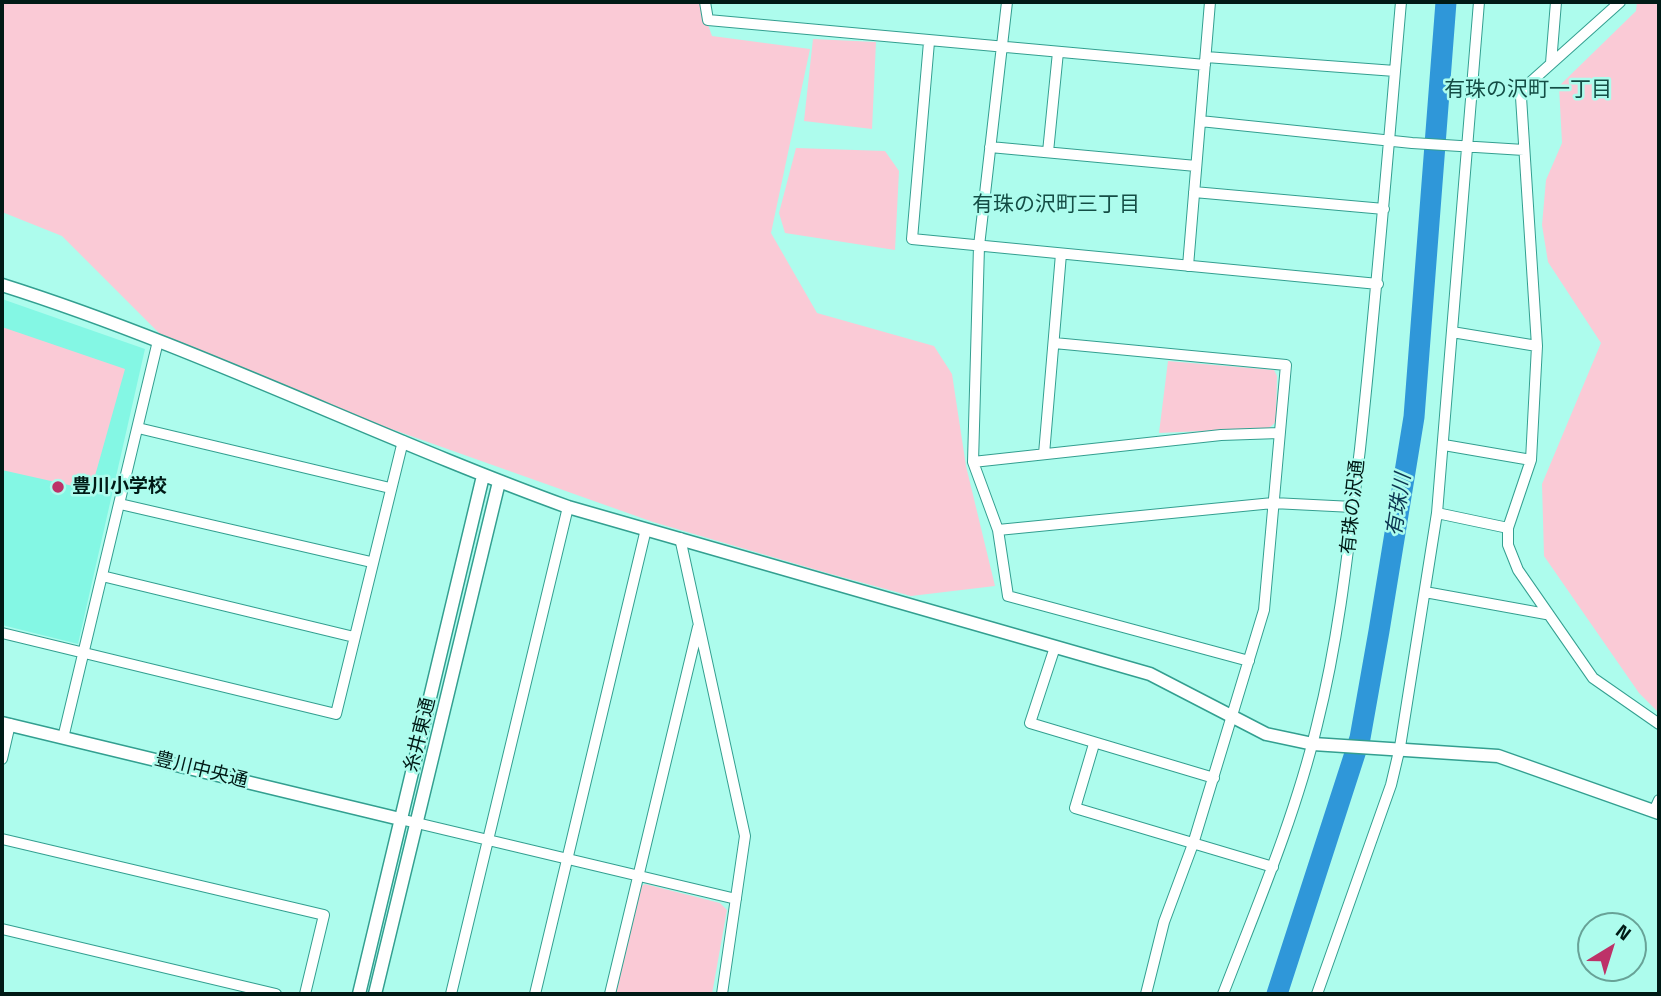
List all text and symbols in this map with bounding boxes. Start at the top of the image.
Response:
district label: 有珠の沢町一丁目 [1444,78,1612,104]
district label: 有珠の沢町三丁目 [972,193,1140,219]
street label: 有珠の沢通 [1338,459,1370,555]
water label: 有珠川 [1383,472,1417,538]
place label: 豊川小学校 [72,476,167,498]
marker: 豊川小学校 [50,479,66,495]
street label: 糸井東通 [401,695,441,775]
street label: 豊川中央通 [152,748,250,794]
north arrow [1577,912,1647,982]
text: N [1610,916,1638,947]

